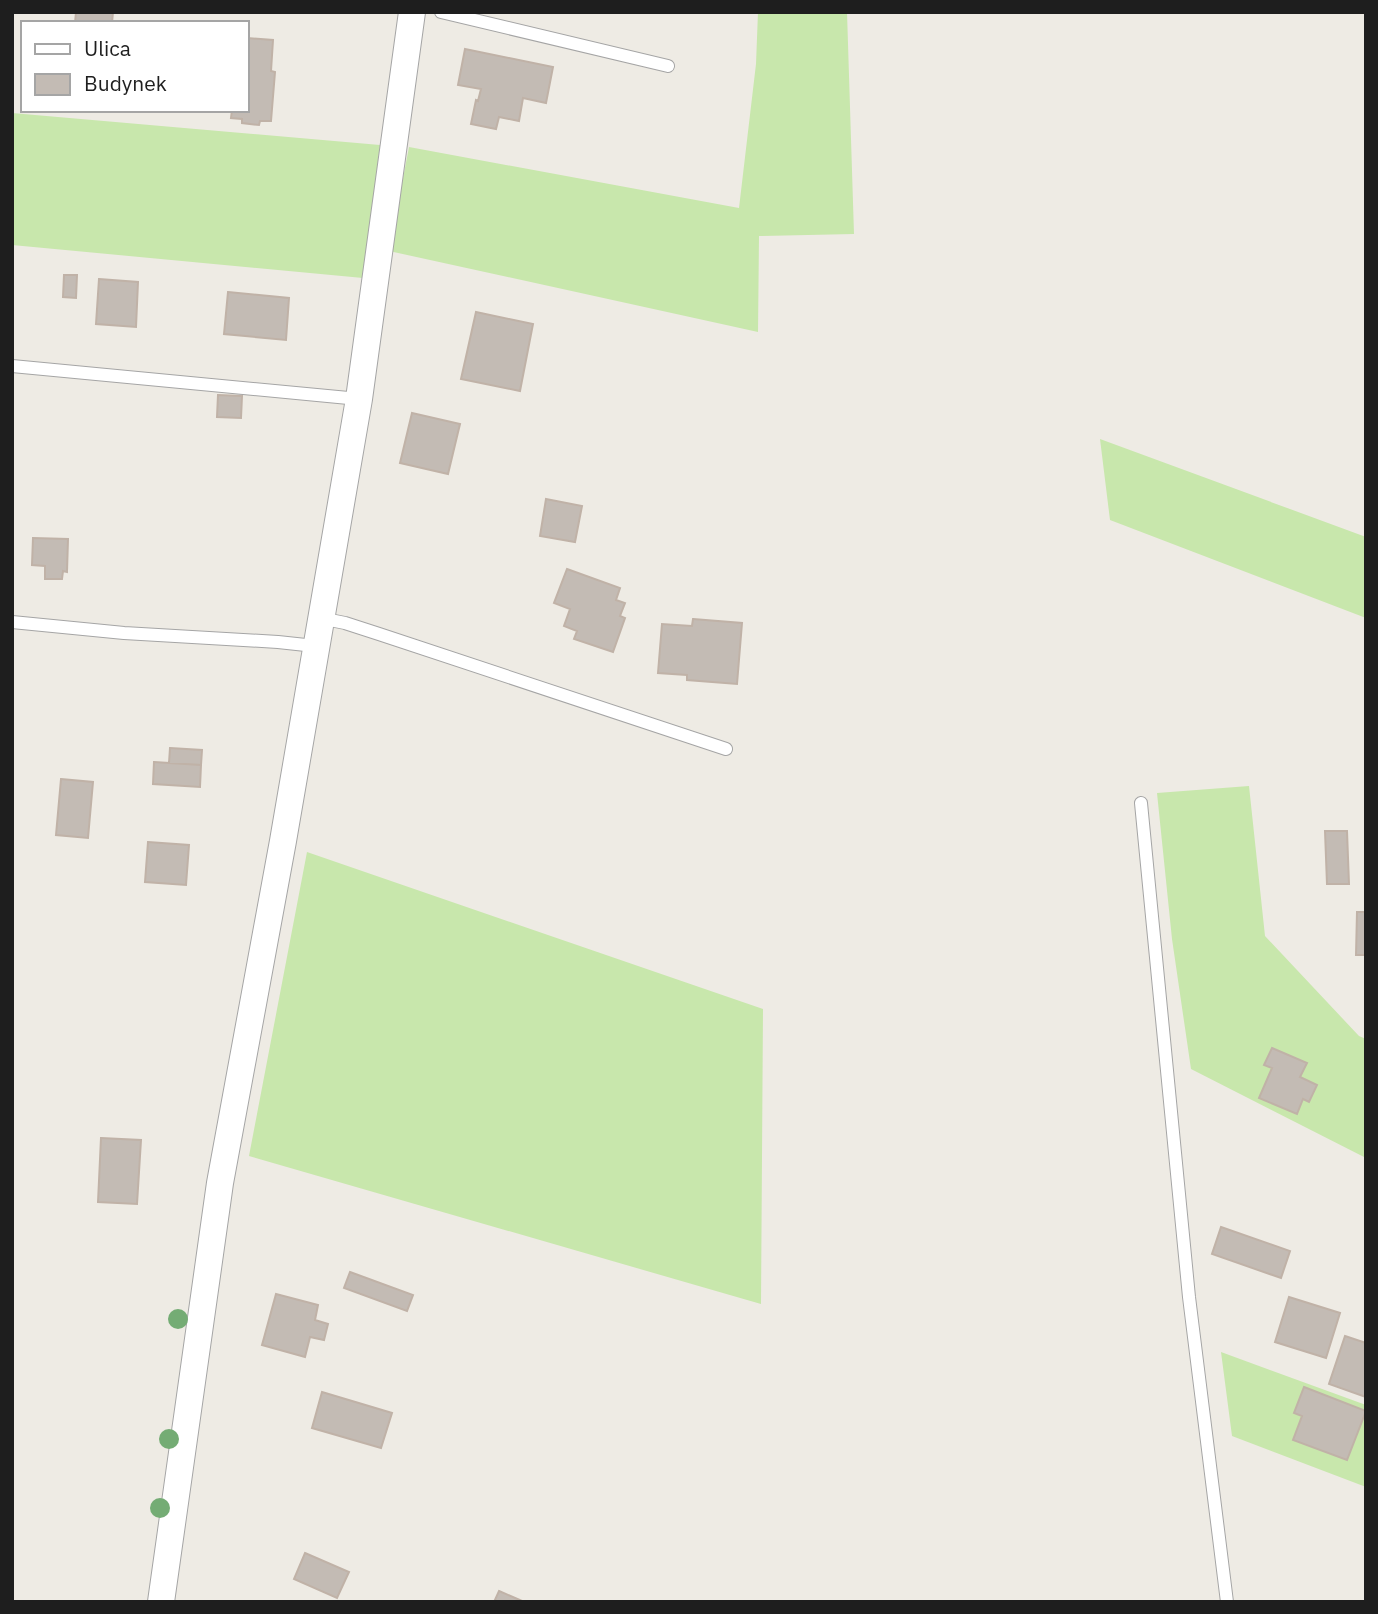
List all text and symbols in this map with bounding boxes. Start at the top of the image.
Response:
legend [21,21,248,112]
text: Ulica [84,34,131,62]
text: Budynek [84,69,167,97]

